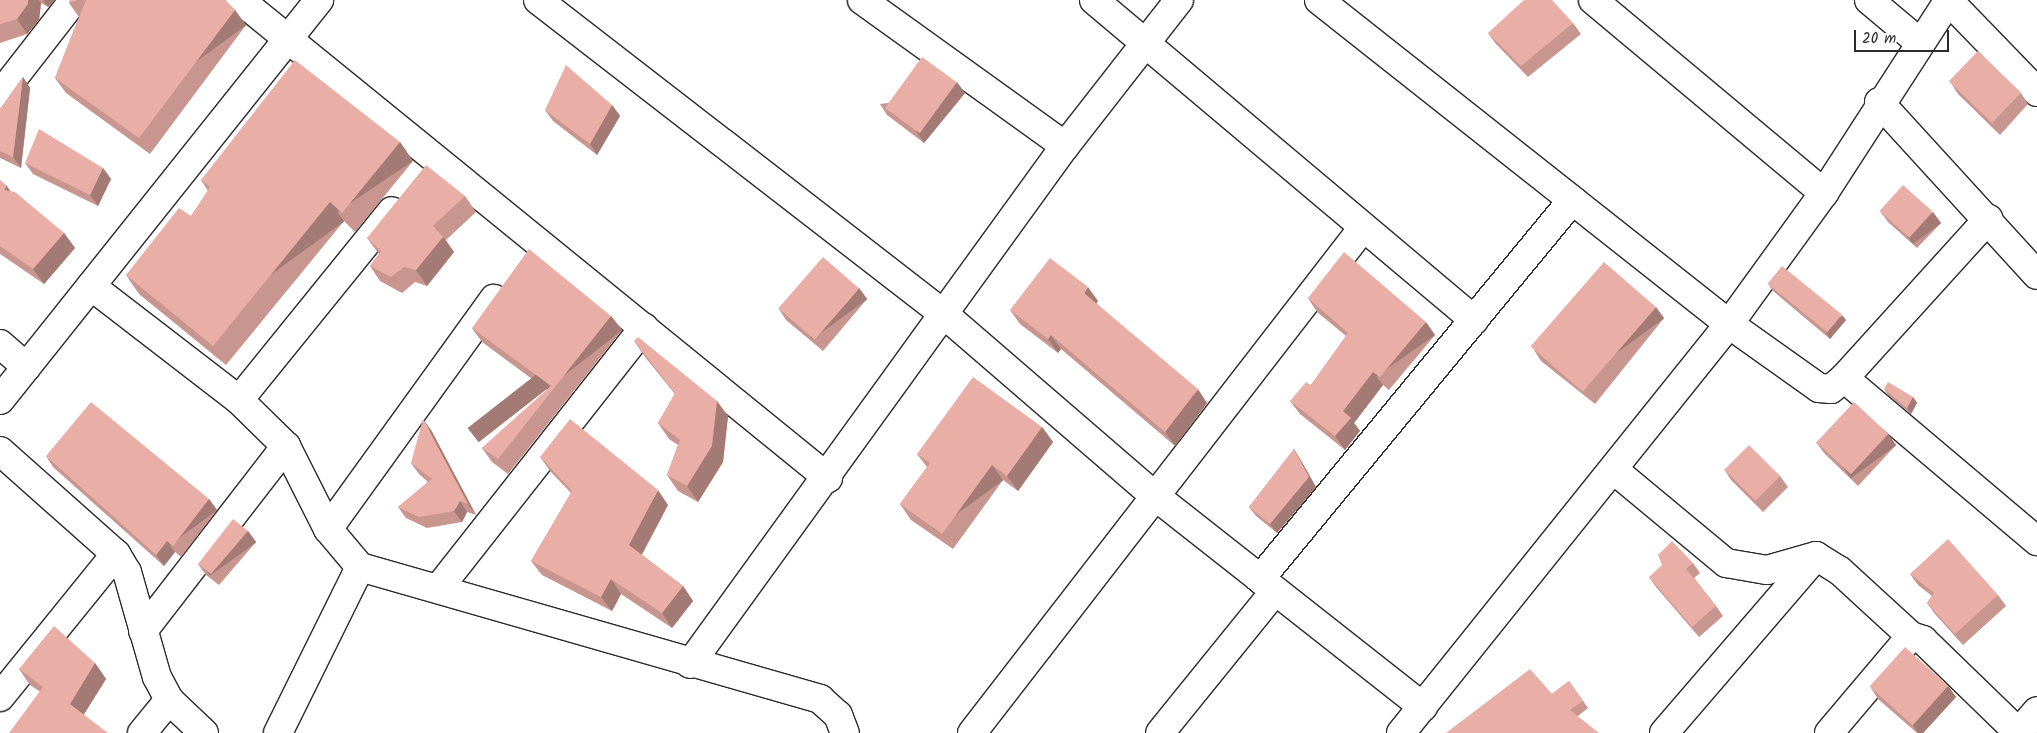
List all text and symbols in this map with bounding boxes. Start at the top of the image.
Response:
scale bar [1857,20,1952,52]
text: 20 m [1862,27,1896,51]

